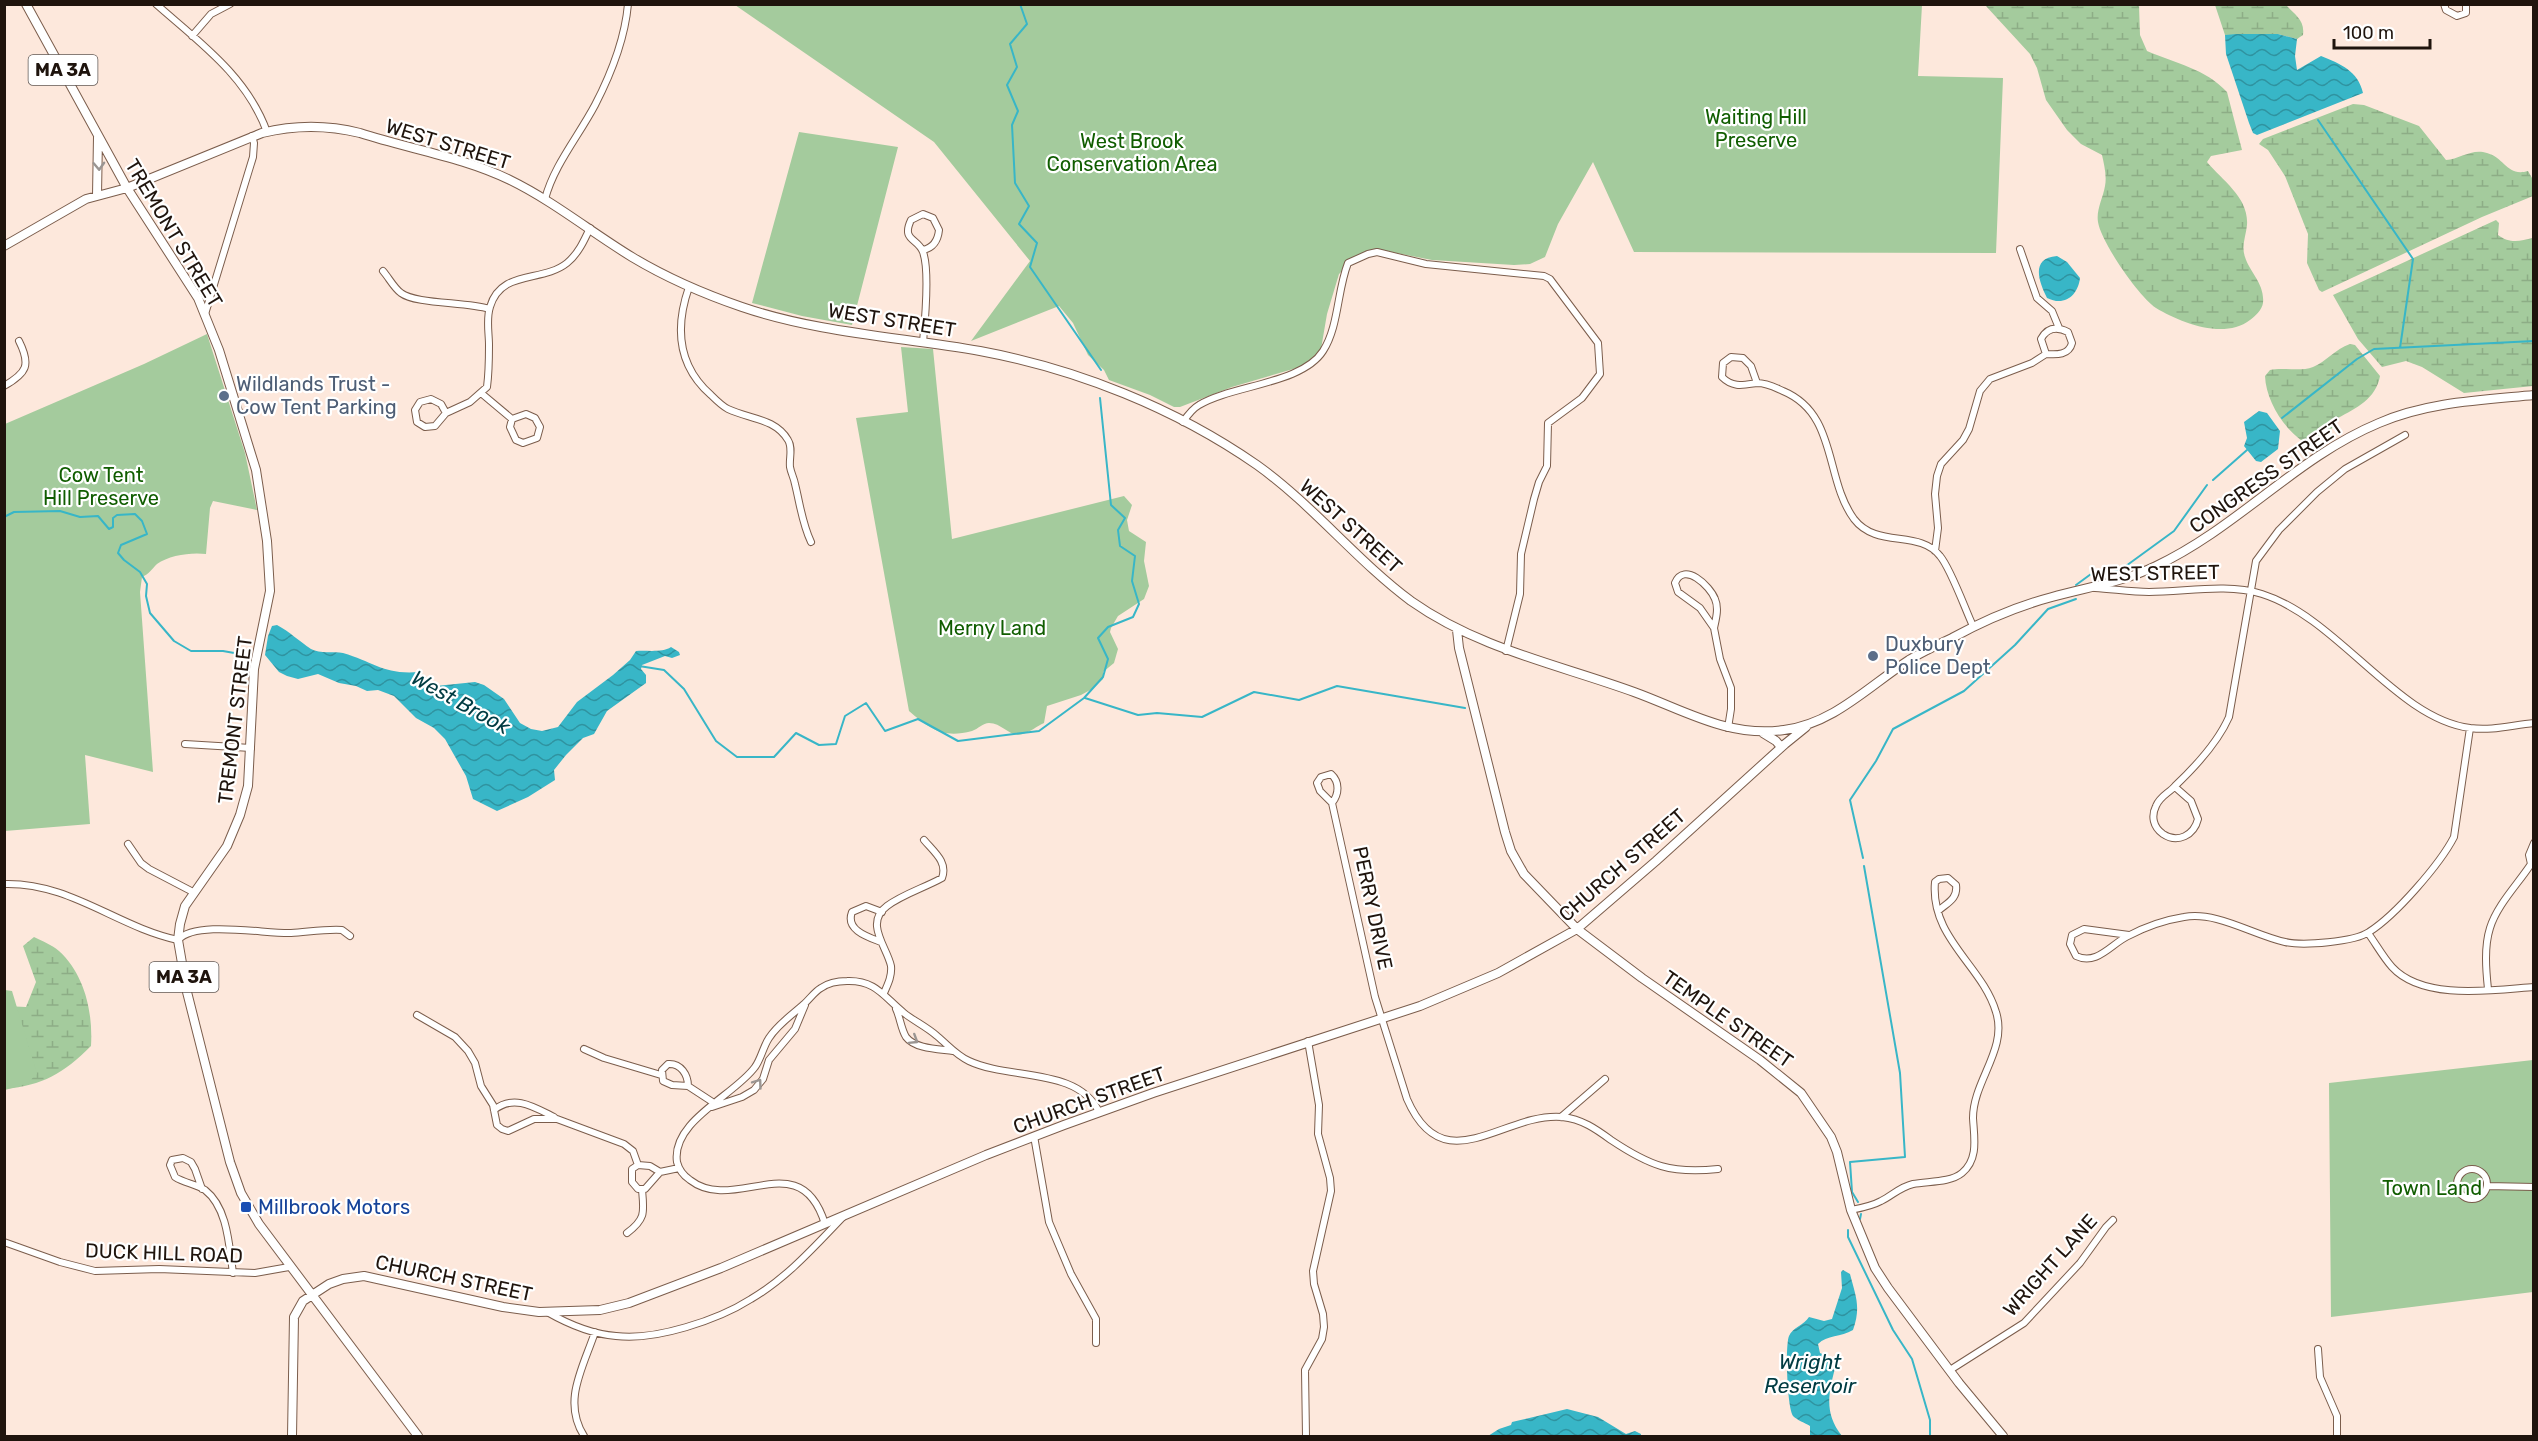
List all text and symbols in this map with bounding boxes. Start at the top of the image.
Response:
scale bar [2334,12,2430,50]
text: 100 m [2343,22,2394,44]
road number: MA 3A [28,55,98,85]
park label: Waiting Hill Preserve [1705,105,1807,152]
street label: WEST STREET [383,114,514,174]
park label: West Brook Conservation Area [1046,129,1218,176]
street label: TREMONT STREET [120,154,228,312]
one-way arrow [92,161,105,170]
street label: WEST STREET [826,298,958,342]
place label: Wildlands Trust - Cow Tent Parking [236,372,397,419]
marker: Wildlands Trust - Cow Tent Parking [217,389,231,403]
street label: CONGRESS STREET [2185,414,2348,538]
park label: Cow Tent Hill Preserve [43,463,159,510]
street label: WEST STREET [1295,474,1407,578]
street label: WEST STREET [2090,560,2220,586]
park label: Merny Land [938,616,1046,640]
place label: Duxbury Police Dept [1885,632,1991,679]
street label: TREMONT STREET [213,634,257,805]
marker: Duxbury Police Dept [1866,649,1880,663]
water label: West Brook [407,665,516,740]
street label: CHURCH STREET [1554,803,1691,927]
street label: PERRY DRIVE [1348,844,1398,972]
road number: MA 3A [150,962,219,992]
street label: TEMPLE STREET [1658,965,1798,1073]
one-way arrow [907,1033,918,1044]
street label: CHURCH STREET [1010,1061,1169,1139]
one-way arrow [751,1079,762,1090]
park label: Town Land [2382,1176,2482,1200]
place label: Millbrook Motors [258,1195,410,1219]
marker: Millbrook Motors [239,1200,253,1214]
street label: WRIGHT LANE [1998,1209,2102,1321]
street label: DUCK HILL ROAD [85,1238,243,1268]
street label: CHURCH STREET [373,1250,535,1306]
water label: Wright Reservoir [1764,1349,1857,1398]

